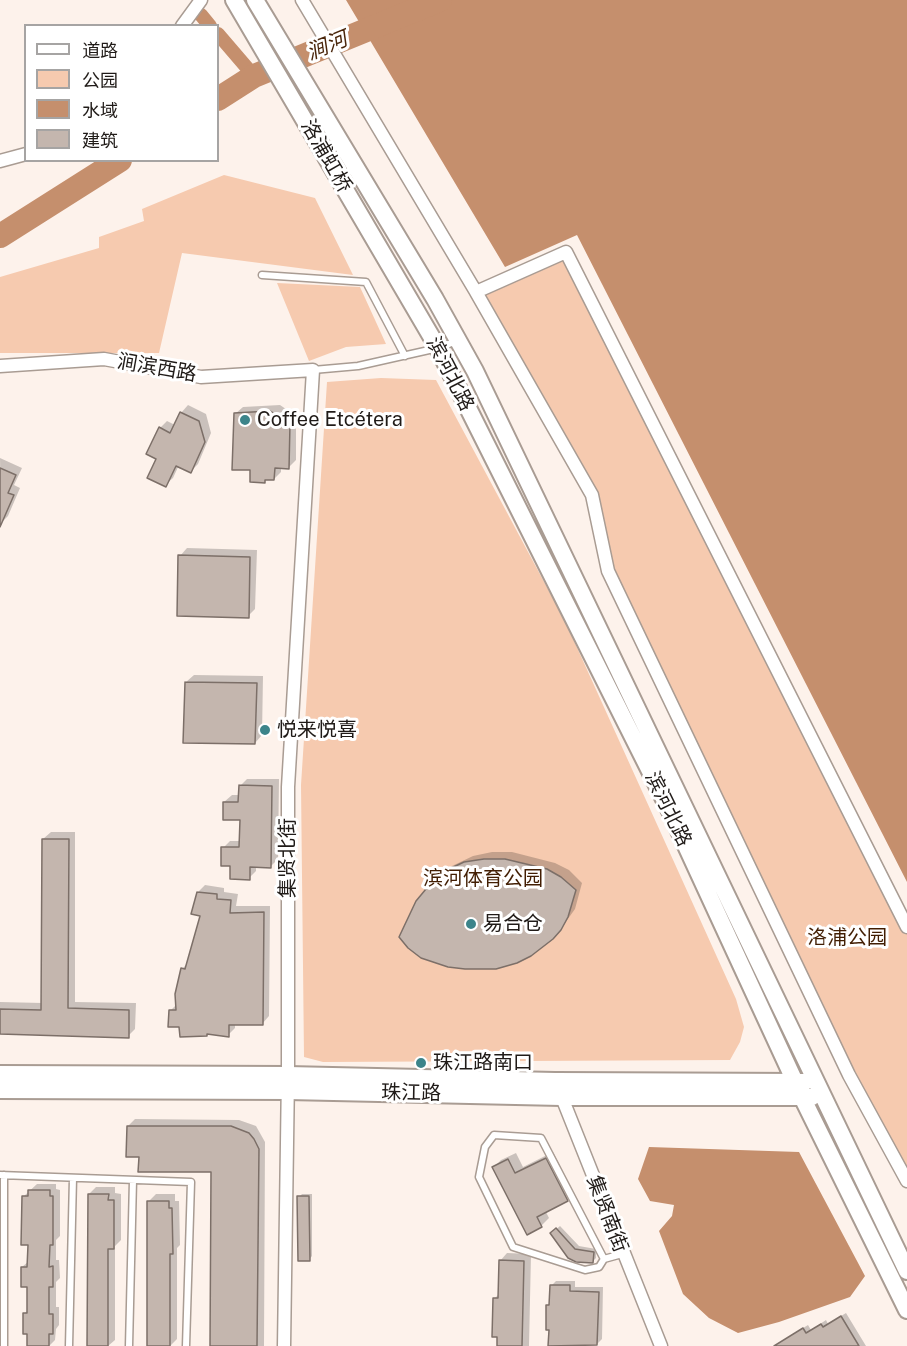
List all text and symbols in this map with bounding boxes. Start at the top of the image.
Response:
legend [24,24,219,162]
water label: 涧河 [303,26,351,66]
text: 道路 [82,40,118,61]
text: 公园 [82,70,118,91]
text: 水域 [82,100,118,121]
street label: 洛浦虹桥 [296,115,356,197]
text: 建筑 [82,130,118,151]
street label: 滨河北路 [421,333,479,415]
street label: 涧滨西路 [116,349,198,387]
place label: Coffee Etcétera [257,408,403,432]
marker: Coffee Etcétera [238,413,252,427]
place label: 悦来悦喜 [277,718,357,742]
marker: 悦来悦喜 [258,723,272,737]
street label: 滨河北路 [640,768,696,850]
street label: 集贤北街 [276,818,300,898]
park label: 滨河体育公园 [423,867,543,891]
place label: 易合仓 [483,912,543,936]
marker: 易合仓 [464,917,478,931]
park label: 洛浦公园 [807,926,887,950]
place label: 珠江路南口 [433,1051,533,1075]
marker: 珠江路南口 [414,1056,428,1070]
street label: 珠江路 [381,1080,441,1106]
street label: 集贤南街 [581,1172,633,1256]

